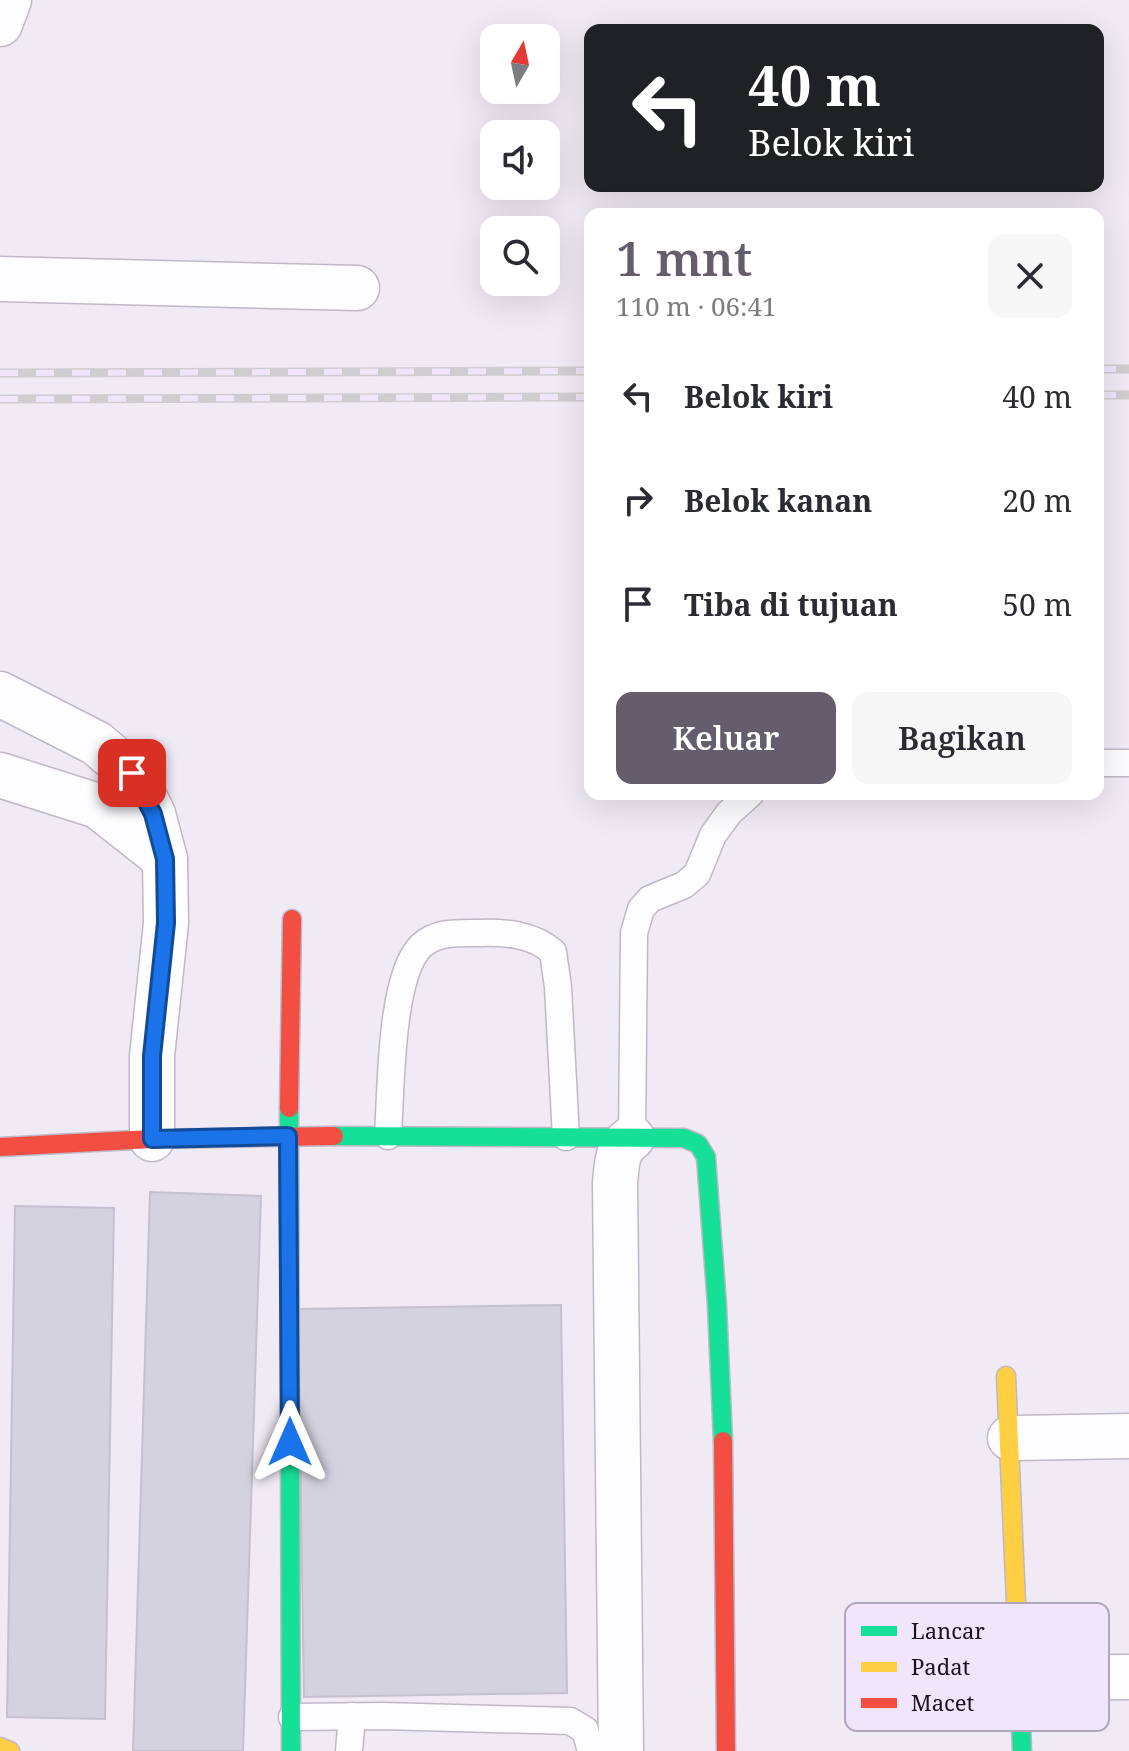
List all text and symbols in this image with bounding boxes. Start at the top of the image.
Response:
north arrow [480,24,560,104]
map controls [480,24,560,296]
text: 40 m [748,46,881,122]
icon: left [616,56,720,160]
text: Belok kiri [748,118,914,167]
button: sound [480,120,560,200]
button: search [480,216,560,296]
text: 1 mnt [616,225,752,290]
button: close [988,234,1072,318]
text: 110 m · 06:41 [616,288,777,324]
icon: left [616,374,660,418]
text: Belok kiri [684,376,833,417]
text: 40 m [1002,376,1072,417]
icon: right [616,478,660,522]
text: Belok kanan [684,480,872,521]
text: 20 m [1002,480,1072,521]
icon: arrive [616,582,660,626]
text: Tiba di tujuan [684,584,898,625]
text: 50 m [1002,584,1072,625]
button: Keluar [616,692,836,784]
button: Bagikan [852,692,1072,784]
pin [98,739,166,807]
icon: arrive [110,751,154,795]
position arrow [248,1400,332,1484]
legend [845,1603,1109,1731]
text: Lancar [911,1615,985,1645]
text: Padat [911,1651,971,1681]
text: Macet [911,1687,975,1717]

